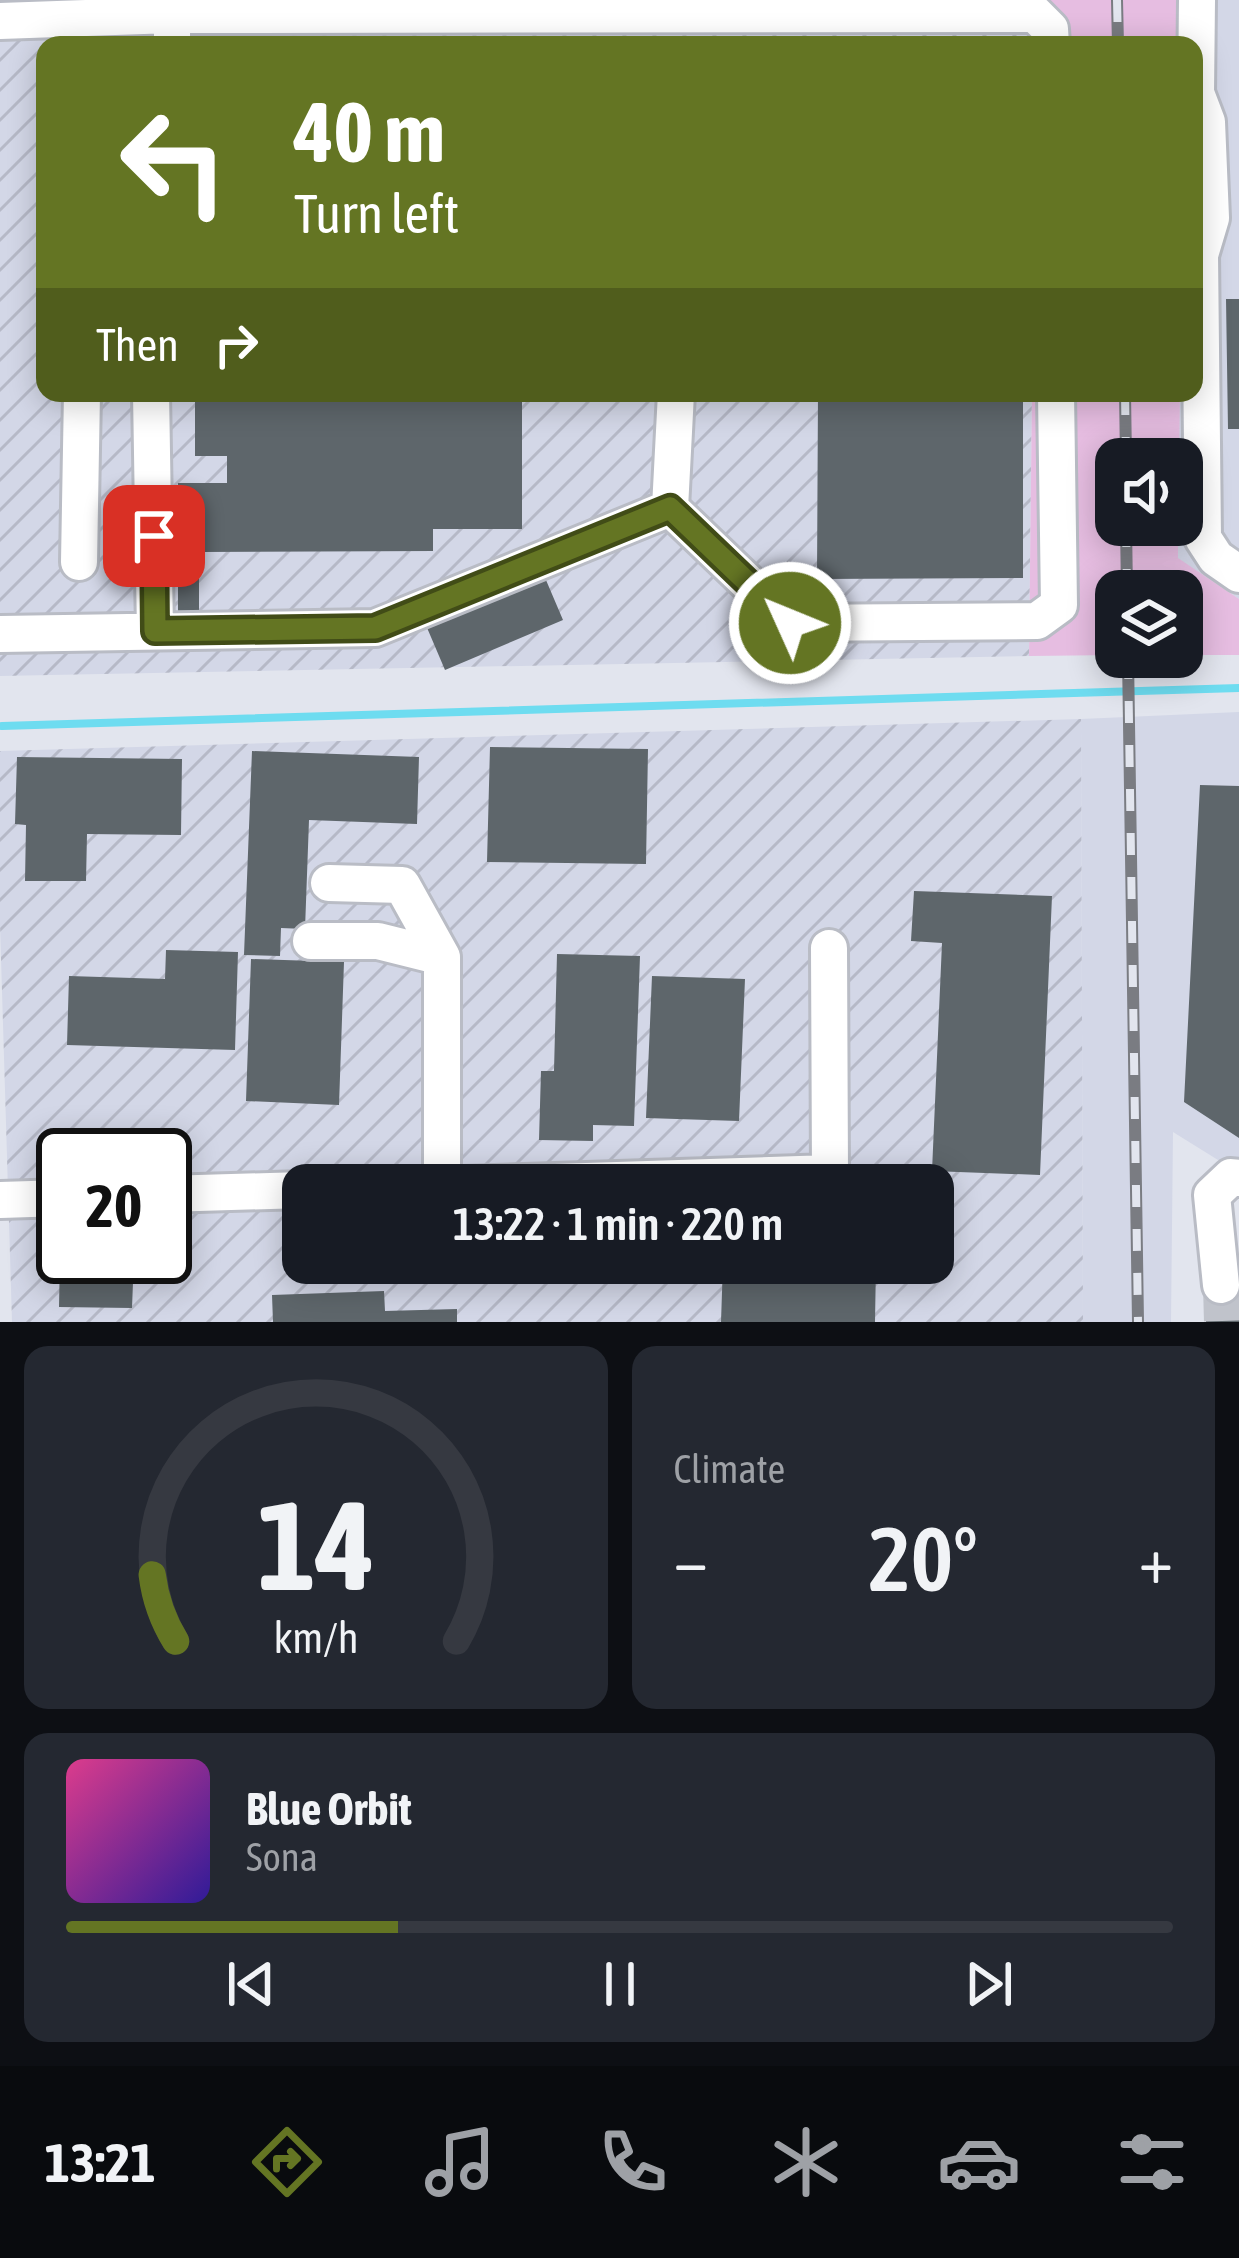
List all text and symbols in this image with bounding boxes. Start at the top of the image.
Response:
icon: left [96,84,252,240]
text: 40 m [294,84,445,180]
text: Turn left [294,183,459,244]
icon: right [203,312,269,378]
text: Then [96,319,179,371]
map controls [1095,438,1203,678]
button: sound [1095,438,1203,546]
pin [103,485,205,587]
icon: arrive [121,503,187,569]
position arrow [727,560,853,686]
button: layers [1095,570,1203,678]
speed limit sign: 20 [36,1128,192,1284]
text: 13:22 · 1 min · 220 m [453,1198,783,1250]
text: Climate [674,1447,785,1491]
text: 14 [257,1473,374,1616]
text: 20° [869,1507,978,1610]
text: − [674,1521,708,1597]
text: + [1139,1521,1173,1597]
text: km/h [273,1612,358,1661]
text: Blue Orbit [246,1783,412,1835]
text: Sona [246,1835,318,1879]
icon: previous [218,1951,284,2017]
icon: pause [587,1951,653,2017]
icon: next [956,1951,1022,2017]
icon: directions [245,2120,329,2204]
icon: music [418,2120,502,2204]
icon: phone [591,2120,675,2204]
icon: climate [764,2120,848,2204]
icon: car [937,2120,1021,2204]
icon: filters [1110,2120,1194,2204]
text: 13:21 [45,2132,156,2193]

